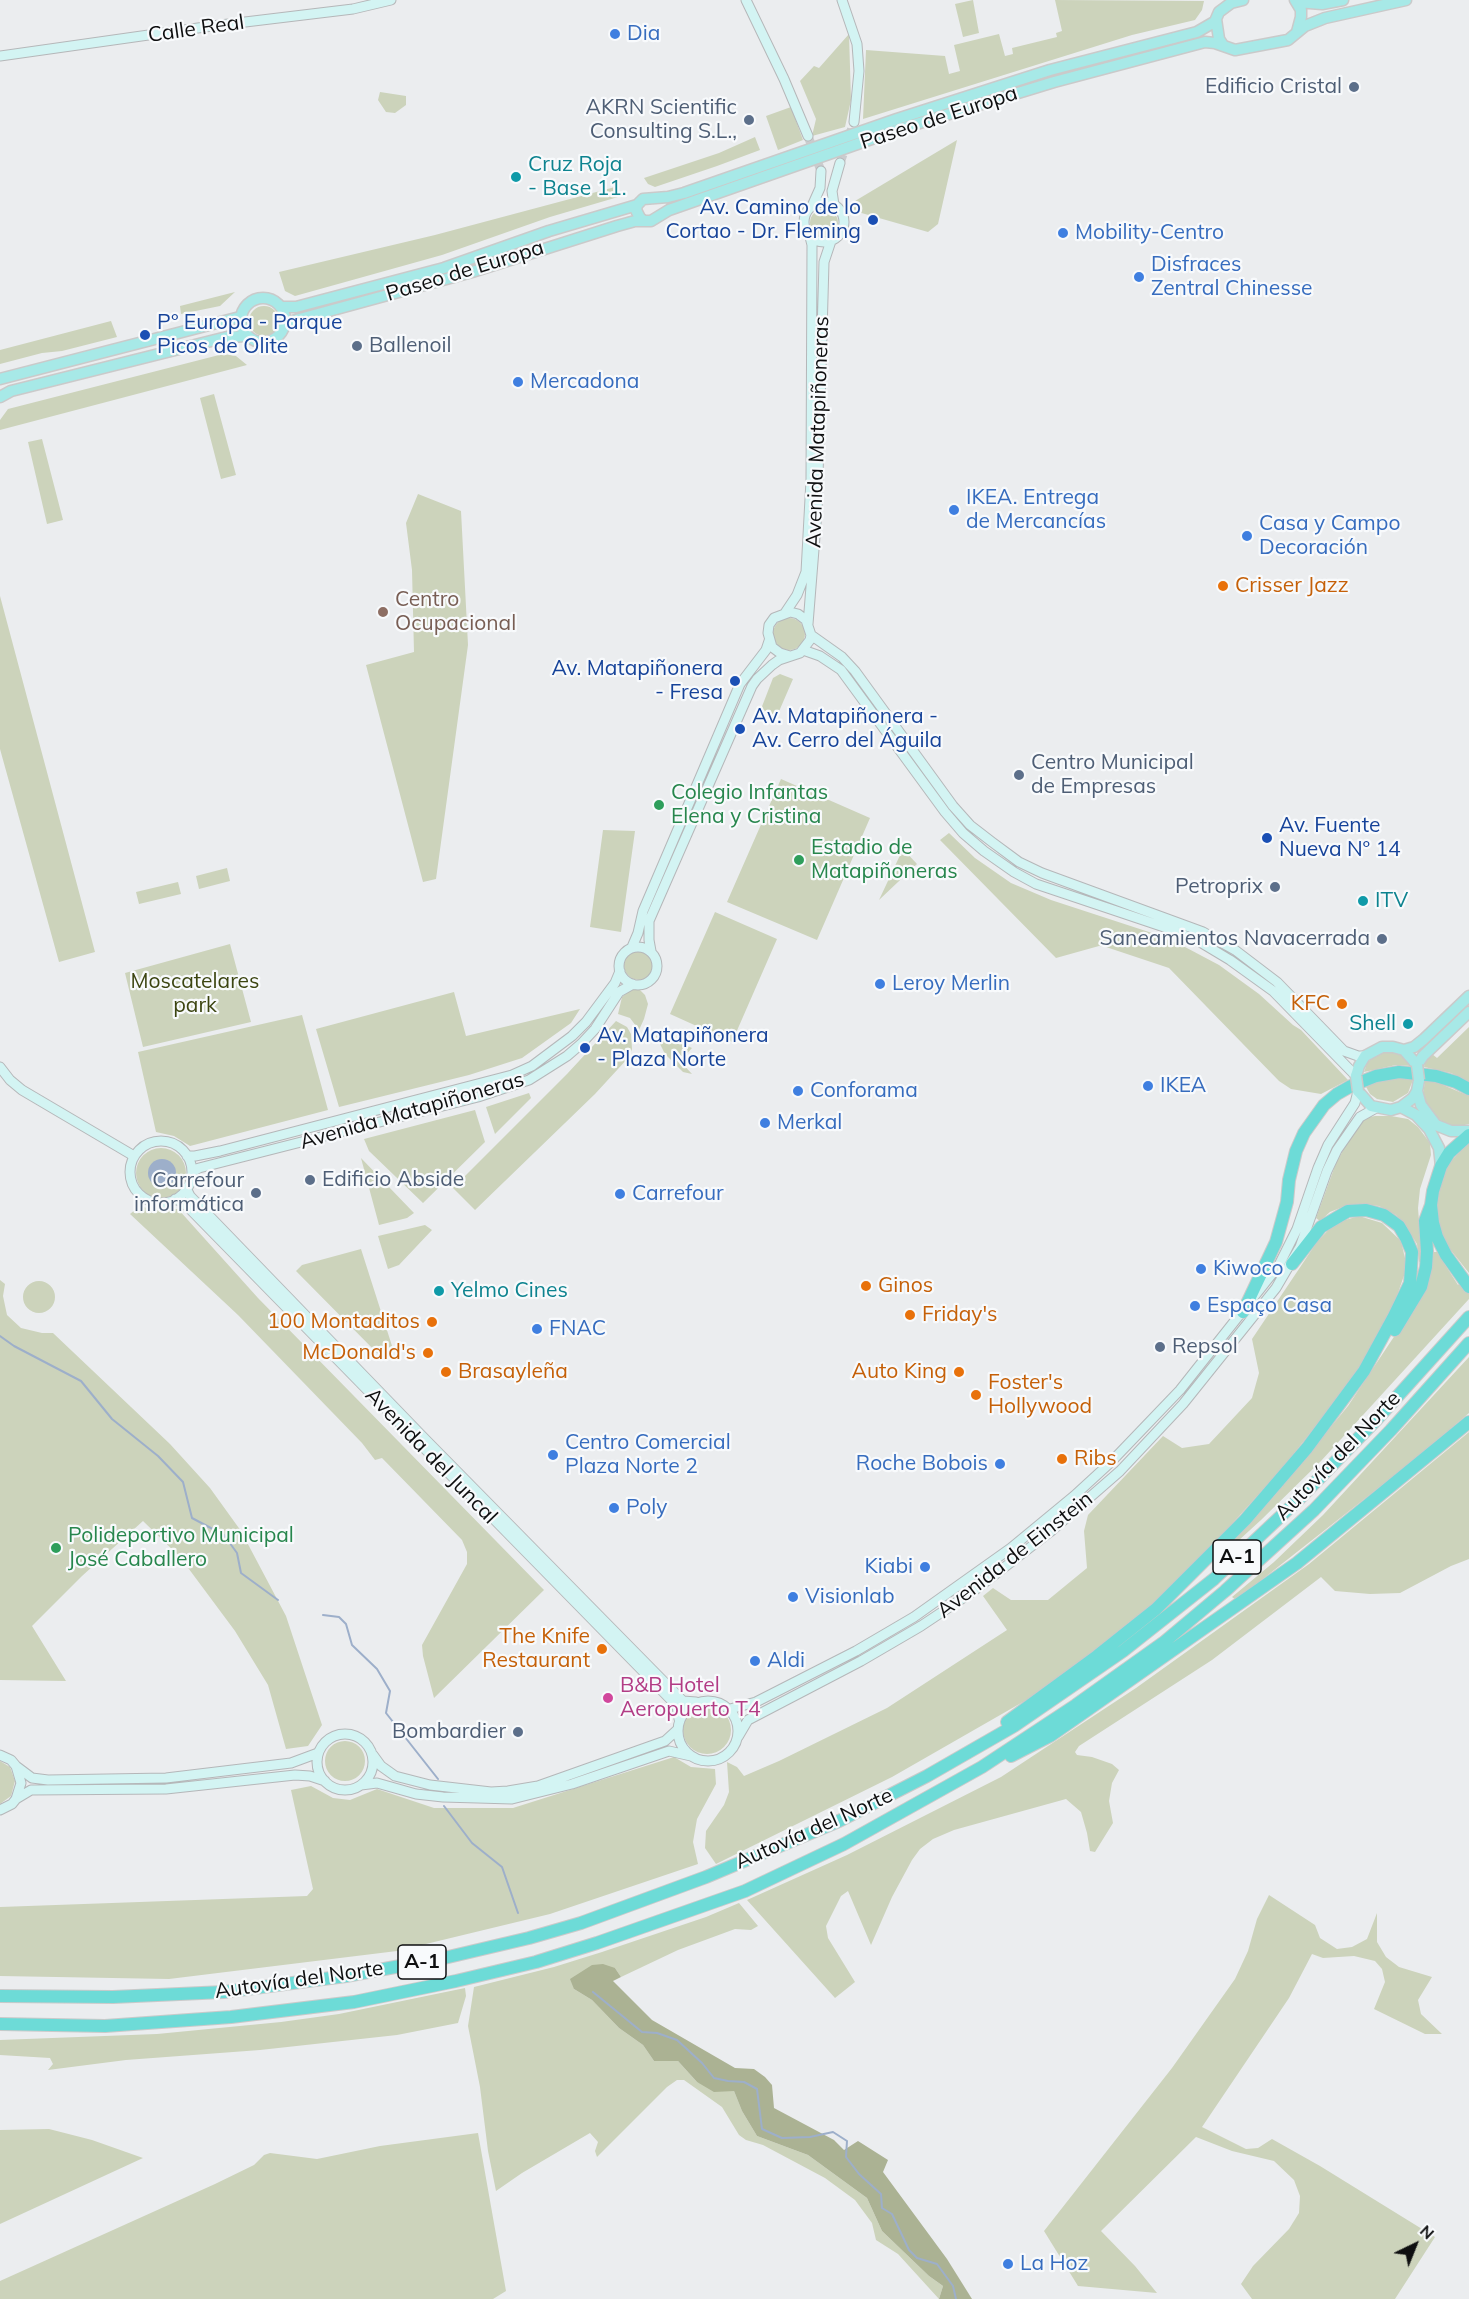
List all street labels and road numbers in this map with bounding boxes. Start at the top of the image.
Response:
street label: Calle Real [146,10,246,48]
street label: Paseo de Europa [857,81,1021,155]
street label: Paseo de Europa [383,235,547,307]
street label: Avenida Matapiñoneras [801,316,835,548]
street label: Avenida Matapiñoneras [297,1067,527,1155]
street label: Avenida del Juncal [360,1383,502,1529]
street label: Autovía del Norte [1270,1386,1406,1526]
street label: Avenida de Einstein [932,1486,1098,1624]
road number: A-1 [1213,1540,1261,1574]
street label: Autovía del Norte [731,1783,897,1875]
road number: A-1 [398,1945,446,1979]
street label: Autovía del Norte [213,1956,385,2004]

